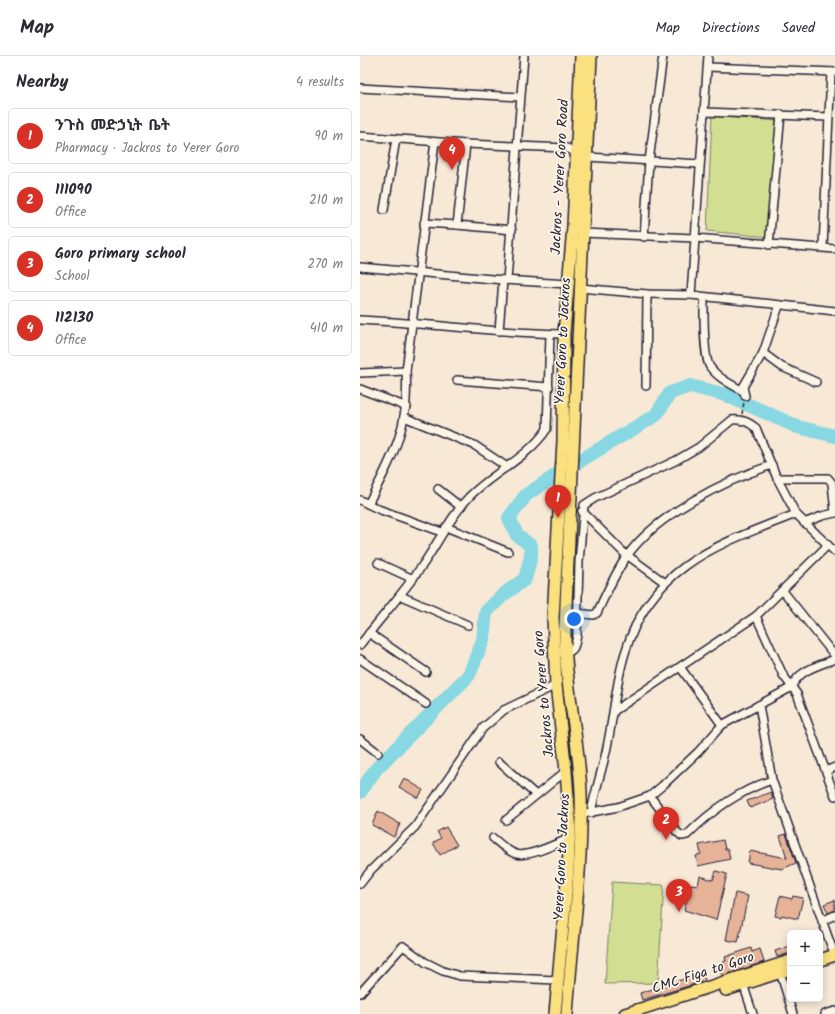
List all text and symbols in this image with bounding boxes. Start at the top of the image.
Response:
text: Map [20,13,54,43]
text: Map [655,17,680,39]
text: Directions [702,17,760,39]
text: Saved [782,17,815,39]
text: Nearby [16,69,68,96]
text: 4 results [296,72,344,93]
street label: Jackros - Yerer Goro Road [545,98,575,255]
text: ንጉስ መድኃኒት ቤት [55,114,170,138]
text: 1 [28,126,32,147]
text: 90 m [315,126,343,147]
pin: 4 [439,137,465,170]
text: Pharmacy · Jackros to Yerer Goro [55,138,239,159]
text: 111090 [55,178,92,202]
text: 2 [26,190,34,211]
text: 210 m [309,190,343,211]
text: Office [55,202,86,223]
text: Goro primary school [55,242,186,266]
text: 3 [26,254,34,275]
text: 270 m [307,254,343,275]
text: School [55,266,90,287]
street label: Yerer Goro to Jackros [549,277,577,405]
text: 112130 [55,306,93,330]
text: 4 [26,318,34,339]
text: 410 m [310,318,343,339]
text: Office [55,330,86,351]
pin: 1 [545,485,571,518]
your location [564,609,584,629]
street label: Jackros to Yerer Goro [527,630,561,758]
street label: Yerer Goro to Jackros [548,793,576,921]
pin: 2 [653,807,679,840]
pin: 3 [666,879,692,912]
map controls [787,930,823,1002]
button: + [787,930,823,966]
street label: CMC Figa to Goro [649,946,757,1000]
button: − [787,966,823,1002]

